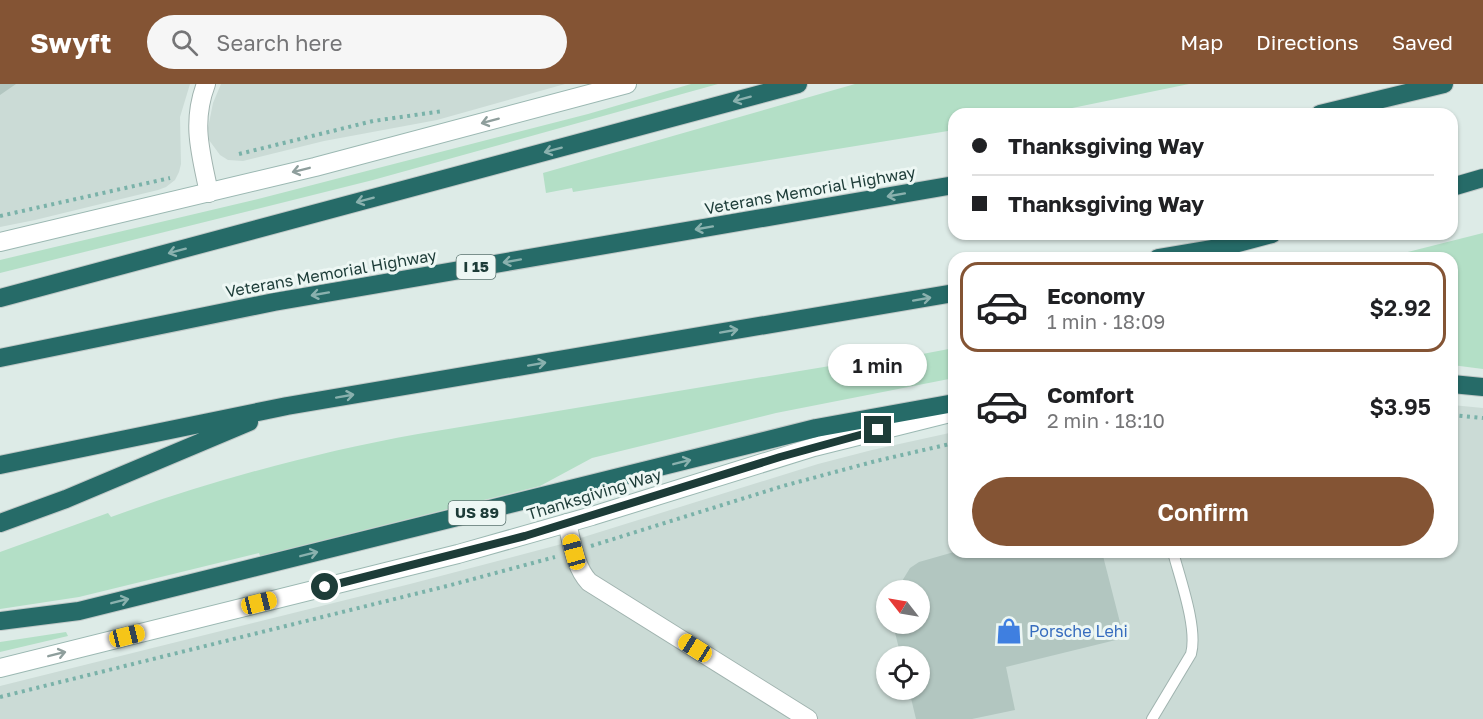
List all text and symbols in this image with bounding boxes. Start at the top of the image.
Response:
search box [147,15,567,69]
text: Swyft [30,26,111,59]
icon: search [168,26,201,59]
text: Search here [216,29,342,56]
text: Map [1180,29,1223,55]
text: Directions [1256,29,1359,55]
text: Saved [1392,29,1453,55]
one-way arrow [733,94,752,105]
one-way arrow [481,116,500,127]
text: Thanksgiving Way [1008,132,1204,159]
one-way arrow [544,144,563,156]
street label: Veterans Memorial Highway [703,162,917,218]
one-way arrow [292,165,311,177]
one-way arrow [887,190,907,201]
text: Thanksgiving Way [1008,190,1204,217]
one-way arrow [356,195,375,207]
one-way arrow [695,223,715,234]
street label: Veterans Memorial Highway [224,245,438,301]
one-way arrow [168,246,187,257]
road number: I 15 [456,255,496,279]
one-way arrow [503,256,522,267]
icon: car [975,280,1029,334]
text: Economy [1047,282,1145,309]
one-way arrow [310,289,330,300]
one-way arrow [911,293,931,304]
text: $2.92 [1370,294,1431,321]
text: 1 min · 18:09 [1047,309,1165,333]
one-way arrow [719,325,739,336]
callout: 1 min [828,343,928,385]
text: 1 min [852,353,903,377]
one-way arrow [527,358,546,369]
icon: car [975,379,1029,433]
text: Comfort [1047,381,1134,408]
one-way arrow [334,390,354,401]
text: $3.95 [1369,393,1431,420]
text: 2 min · 18:10 [1047,408,1165,432]
route end [864,416,891,443]
one-way arrow [672,456,691,468]
street label: Thanksgiving Way [524,464,664,524]
button: Confirm [972,477,1434,546]
road number: US 89 [448,501,506,525]
car [561,532,587,572]
one-way arrow [299,548,318,560]
route start [311,573,338,600]
north arrow [876,580,930,634]
map controls [876,580,930,700]
car [239,590,279,616]
one-way arrow [110,595,129,606]
shop icon: Porsche Lehi [994,616,1024,646]
place label: Porsche Lehi [1029,621,1128,641]
car [107,623,147,649]
car [675,631,715,665]
button: locate [876,646,930,700]
one-way arrow [47,647,66,659]

